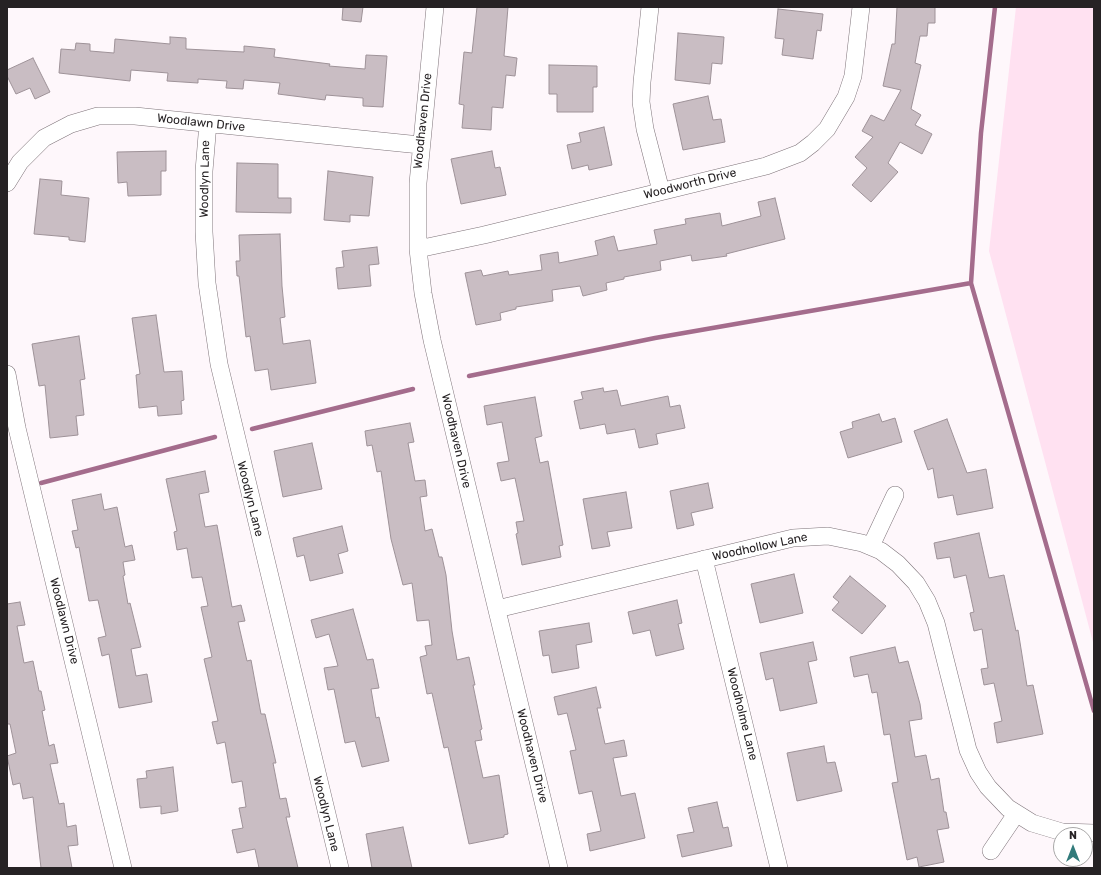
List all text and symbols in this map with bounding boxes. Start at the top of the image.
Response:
street label: Woodhaven Drive [411,72,435,170]
street label: Woodlawn Drive [156,111,246,135]
street label: Woodlyn Lane [197,140,213,218]
street label: Woodworth Drive [642,166,738,202]
street label: Woodhaven Drive [438,392,474,490]
street label: Woodlyn Lane [234,460,266,538]
street label: Woodhollow Lane [711,530,809,564]
street label: Woodlawn Drive [46,576,82,666]
street label: Woodholme Lane [724,666,760,762]
street label: Woodhaven Drive [513,708,551,804]
street label: Woodlyn Lane [310,775,342,853]
north arrow [1053,827,1093,867]
text: N [1069,829,1077,842]

